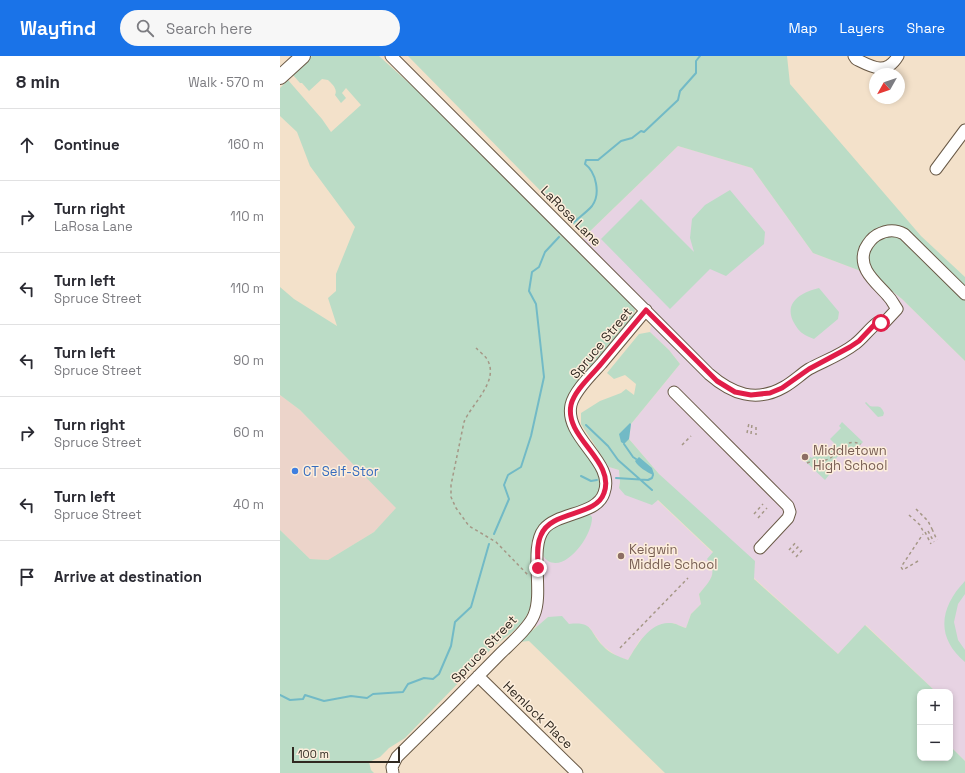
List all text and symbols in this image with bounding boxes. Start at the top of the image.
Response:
search box [120,10,400,46]
text: Wayfind [20,16,96,41]
icon: search [134,17,156,39]
text: Search here [166,19,252,38]
text: Map [788,19,818,37]
text: Layers [840,19,884,37]
text: Share [906,19,945,37]
north arrow [869,68,905,104]
text: 8 min [16,71,60,93]
text: Walk · 570 m [188,74,264,91]
icon: ahead [16,134,38,156]
text: Continue [54,135,120,154]
text: 160 m [228,136,264,153]
street label: LaRosa Lane [537,182,605,250]
text: Turn right [54,199,125,218]
icon: right [16,206,38,228]
text: 110 m [230,208,264,225]
text: LaRosa Lane [54,218,133,235]
text: Turn left [54,271,116,290]
icon: left [16,278,38,300]
text: 110 m [230,280,264,297]
text: Spruce Street [54,290,142,307]
street label: Spruce Street [566,304,636,382]
route start [872,314,890,332]
text: Turn left [54,343,116,362]
icon: left [16,350,38,372]
text: 90 m [233,352,264,369]
text: Spruce Street [54,362,142,379]
text: Turn right [54,415,125,434]
icon: right [16,422,38,444]
text: 60 m [233,424,264,441]
text: Spruce Street [54,434,142,451]
place label: Middletown High School [813,442,887,474]
marker: Middletown High School [800,452,810,462]
place label: CT Self-Stor [303,463,379,480]
marker: CT Self-Stor [290,466,300,476]
text: Turn left [54,487,116,506]
icon: left [16,494,38,516]
text: 40 m [233,496,264,513]
text: Spruce Street [54,506,142,523]
place label: Keigwin Middle School [629,541,717,573]
marker: Keigwin Middle School [616,551,626,561]
route end [529,559,547,577]
icon: arrive [16,566,38,588]
text: Arrive at destination [54,567,202,586]
street label: Spruce Street [447,612,521,686]
street label: Hemlock Place [500,677,576,753]
map controls [917,689,953,761]
button: + [917,689,953,725]
button: − [917,725,953,761]
scale bar [292,745,400,764]
text: 100 m [298,747,329,761]

